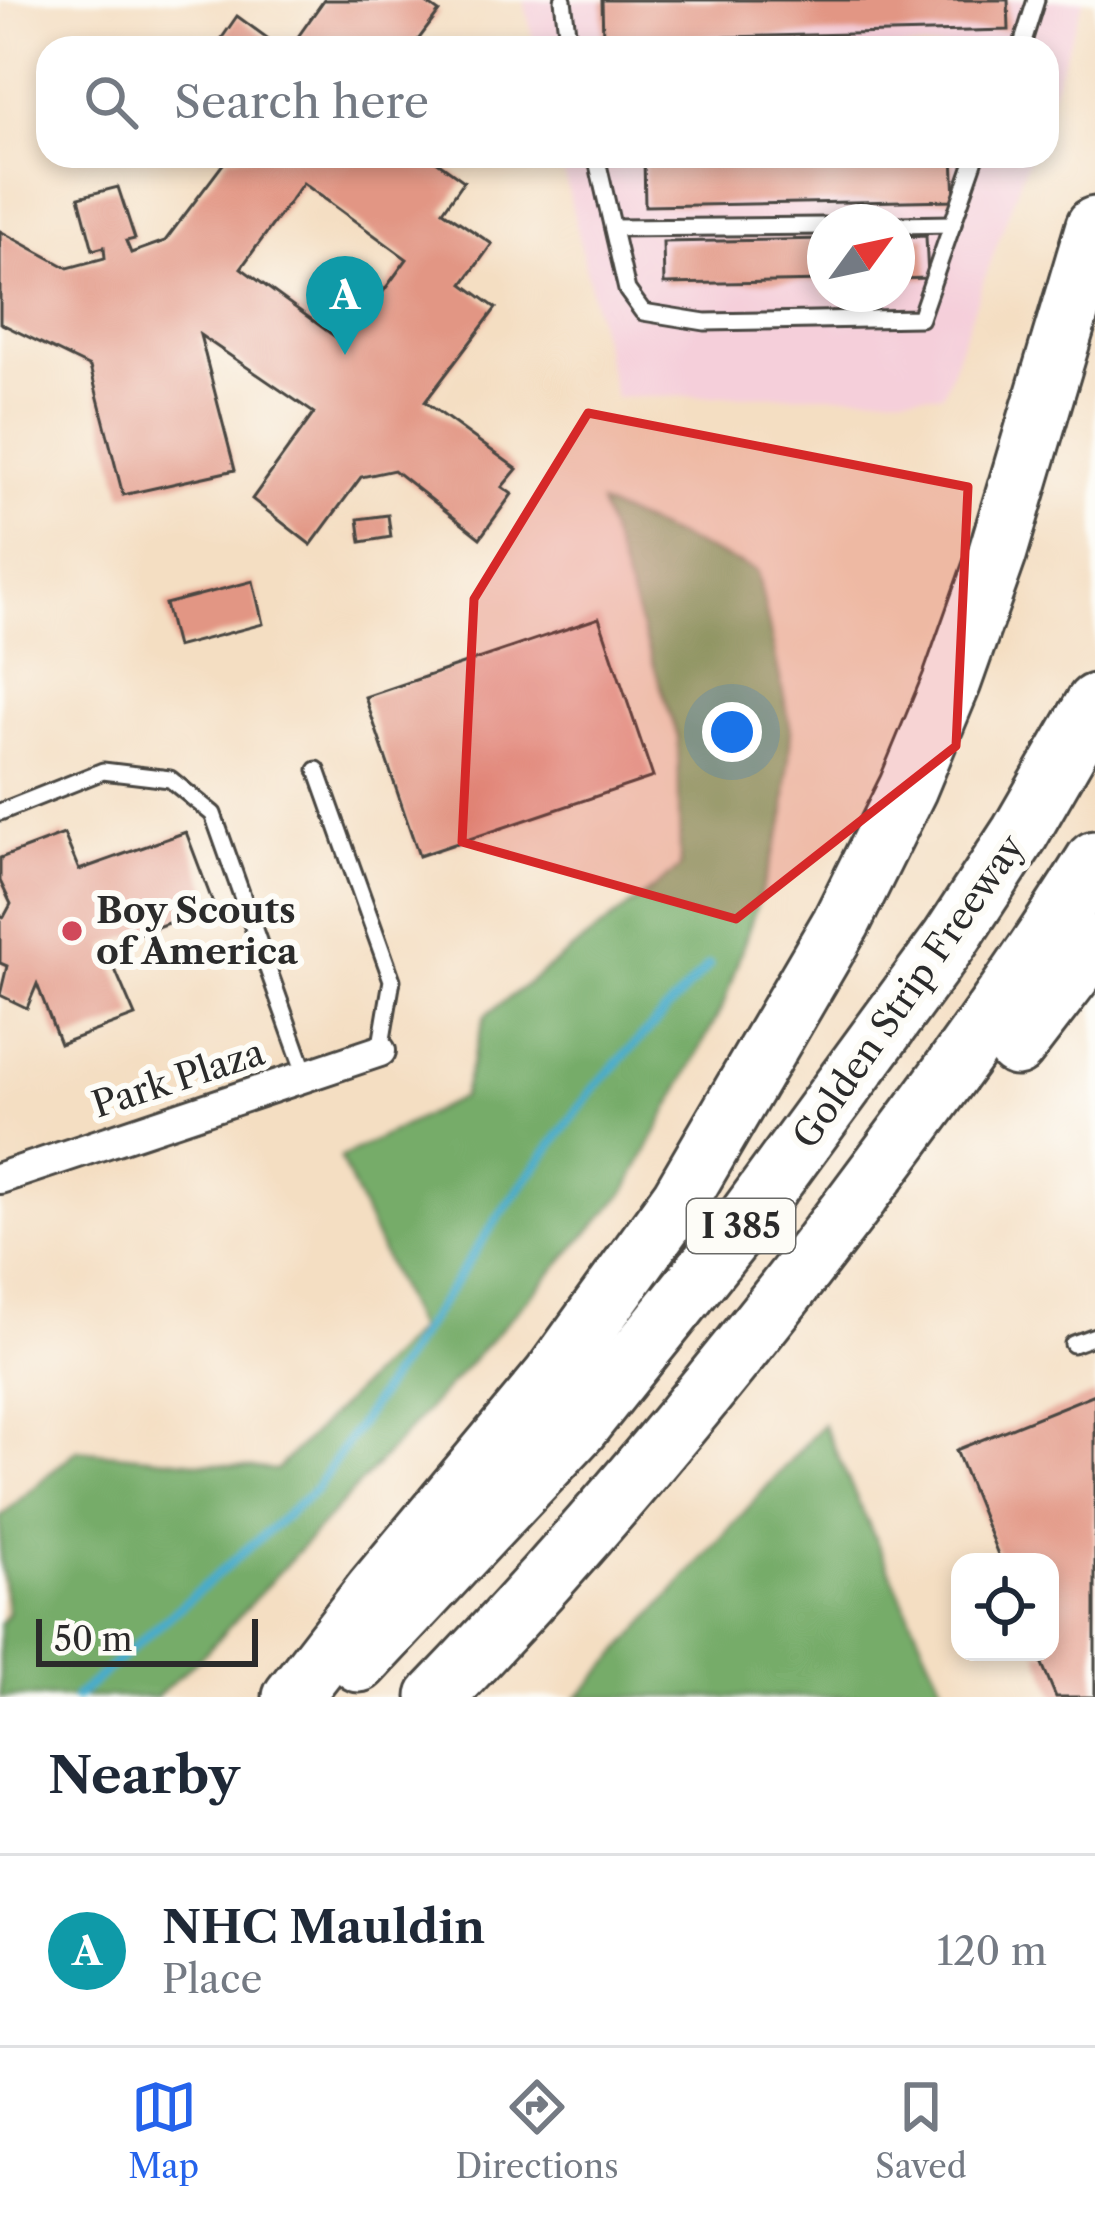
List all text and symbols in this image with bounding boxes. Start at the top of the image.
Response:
search box [36,36,1059,168]
icon: search [78,69,144,135]
text: Search here [174,74,429,130]
north arrow [807,204,915,312]
pin: A [306,256,384,355]
your location [702,702,762,762]
street label: Golden Strip Freeway [783,825,1033,1156]
place label: Boy Scouts of America [96,888,299,973]
marker: Boy Scouts of America [59,918,85,944]
street label: Park Plaza [87,1030,269,1126]
road number: I 385 [687,1199,795,1253]
map controls [951,1553,1059,1661]
button: locate [951,1553,1059,1661]
scale bar [36,1613,258,1666]
text: 50 m [54,1619,132,1660]
text: Nearby [48,1744,240,1806]
text: NHC Mauldin [162,1899,485,1955]
text: A [72,1927,102,1975]
text: 120 m [937,1927,1047,1975]
text: Place [162,1955,262,2003]
tab: Map [128,2074,199,2187]
tab: Directions [456,2074,619,2187]
tab: Saved [875,2074,967,2187]

